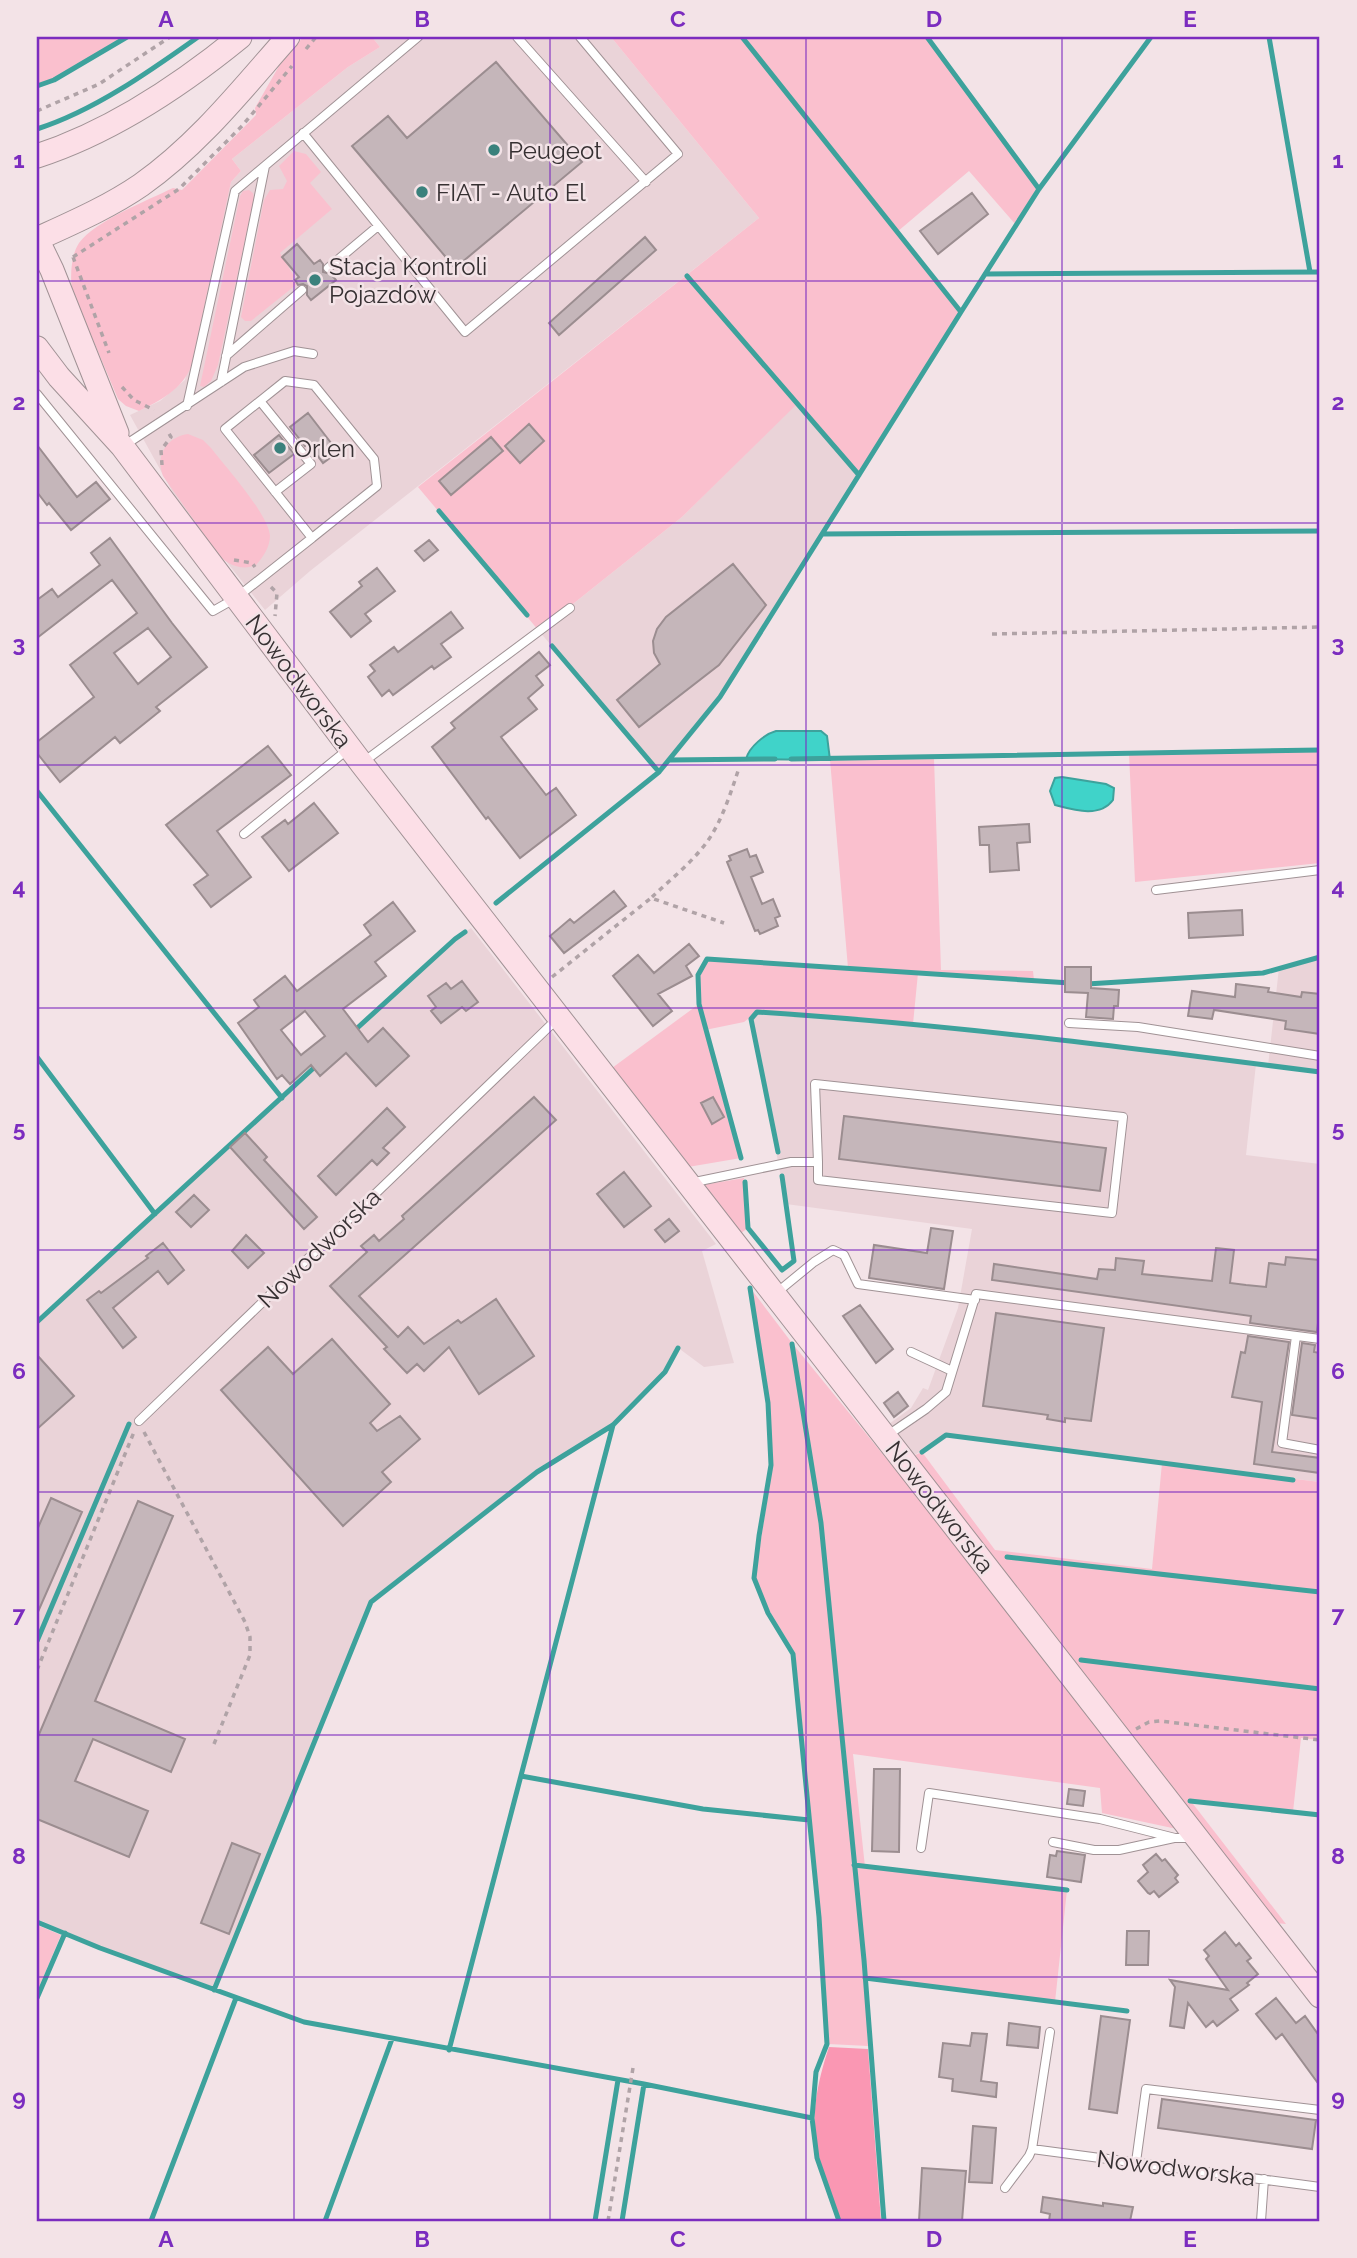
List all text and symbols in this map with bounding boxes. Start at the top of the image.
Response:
text: A [158,5,174,32]
text: B [414,5,430,32]
text: C [670,5,686,32]
text: D [926,5,942,32]
text: E [1183,5,1197,32]
place label: Peugeot [508,136,602,165]
marker: Peugeot [486,142,502,158]
text: 1 [13,146,25,173]
text: 1 [1332,146,1344,173]
place label: FIAT - Auto El [436,178,586,207]
marker: FIAT - Auto El [414,184,430,200]
place label: Stacja Kontroli Pojazdów [329,252,487,309]
marker: Stacja Kontroli Pojazdów [307,272,323,288]
text: 2 [13,388,25,415]
text: 2 [1332,388,1344,415]
place label: Orlen [294,434,355,463]
marker: Orlen [272,440,288,456]
street label: Nowodworska [239,609,359,753]
text: 3 [13,630,25,657]
text: 3 [1332,630,1344,657]
text: 4 [12,873,26,900]
text: 4 [1331,873,1345,900]
text: 5 [13,1115,26,1142]
text: 5 [1332,1115,1345,1142]
street label: Nowodworska [252,1182,386,1314]
text: 6 [12,1357,26,1384]
text: 6 [1331,1357,1345,1384]
street label: Nowodworska [879,1435,1001,1579]
text: 7 [13,1600,26,1627]
text: 7 [1332,1600,1345,1627]
text: 8 [12,1842,26,1869]
text: 8 [1331,1842,1345,1869]
text: 9 [12,2084,26,2111]
text: 9 [1331,2084,1345,2111]
street label: Nowodworska [1095,2144,1257,2192]
text: A [158,2225,174,2252]
text: B [414,2225,430,2252]
text: C [670,2225,686,2252]
text: D [926,2225,942,2252]
text: E [1183,2225,1197,2252]

